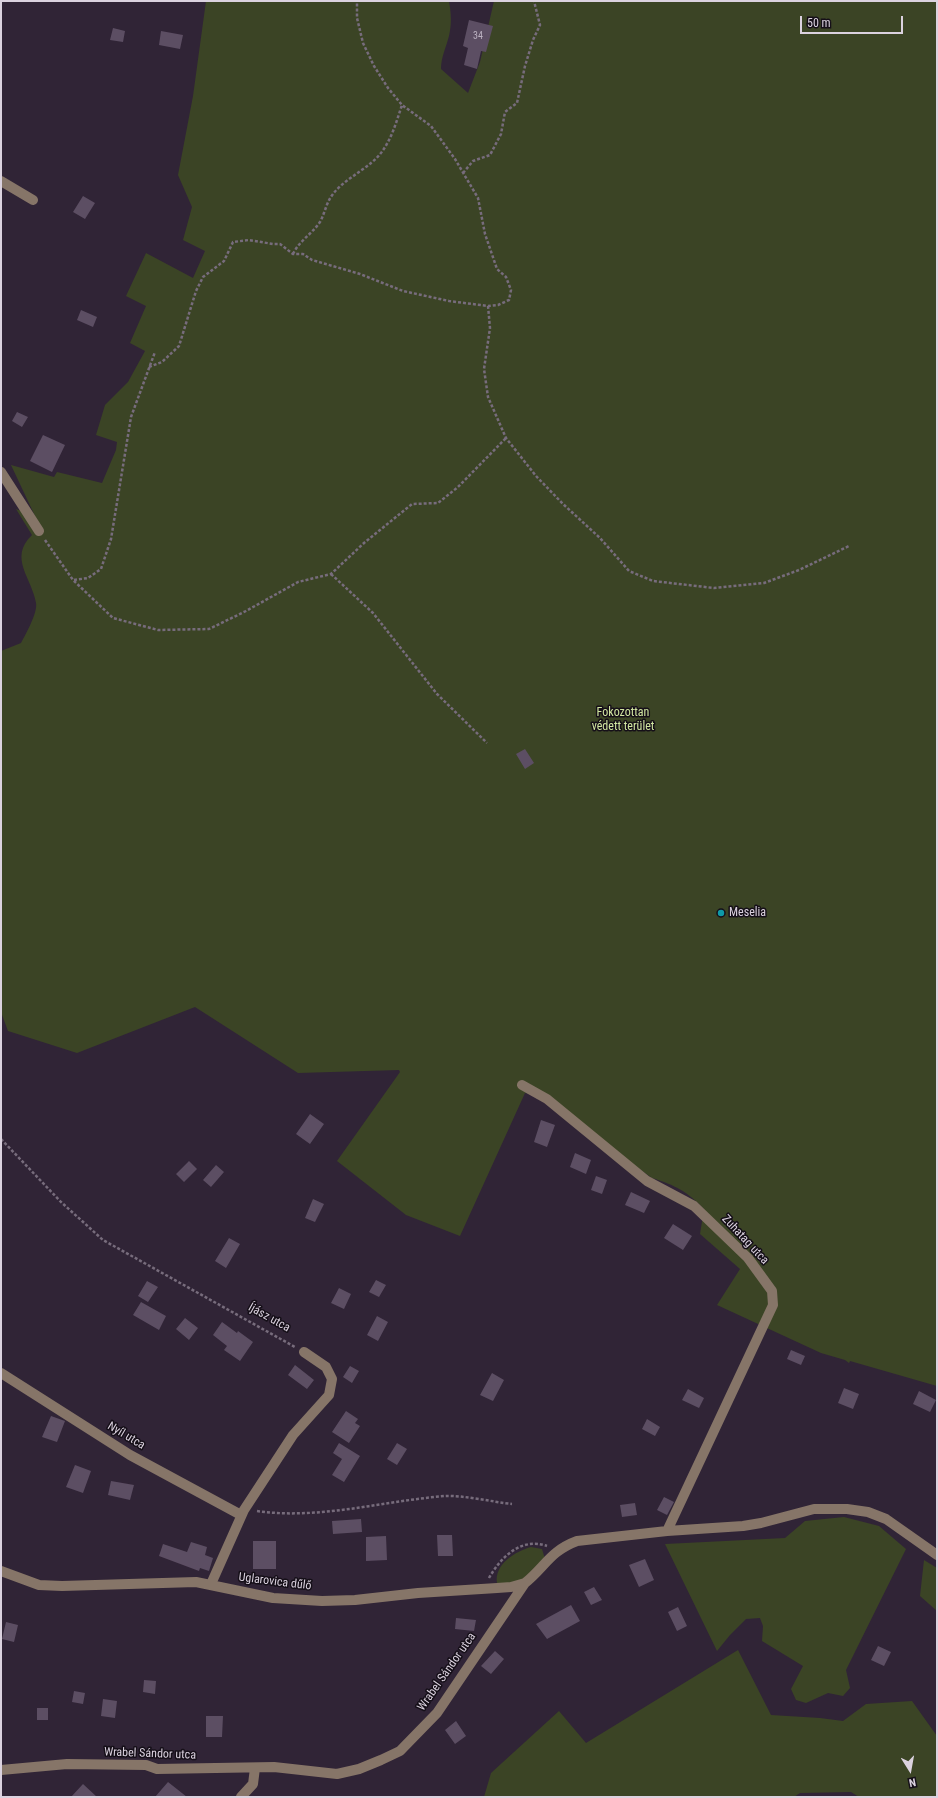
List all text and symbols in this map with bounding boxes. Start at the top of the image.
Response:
scale bar [802,8,905,34]
text: 50 m [807,16,831,30]
house number: 34 [473,30,483,42]
park label: Fokozottan védett terület [592,706,654,734]
place label: Meselia [729,906,766,920]
marker: Meselia [716,908,726,918]
street label: Zuhatag utca [719,1212,771,1268]
street label: Íjász utca [246,1301,292,1335]
street label: Nyíl utca [105,1419,147,1453]
street label: Uglarovica dűlő [238,1570,312,1594]
street label: Wrabel Sándor utca [415,1630,479,1714]
street label: Wrabel Sándor utca [104,1745,196,1763]
north arrow [890,1750,930,1790]
text: N [908,1775,917,1789]

